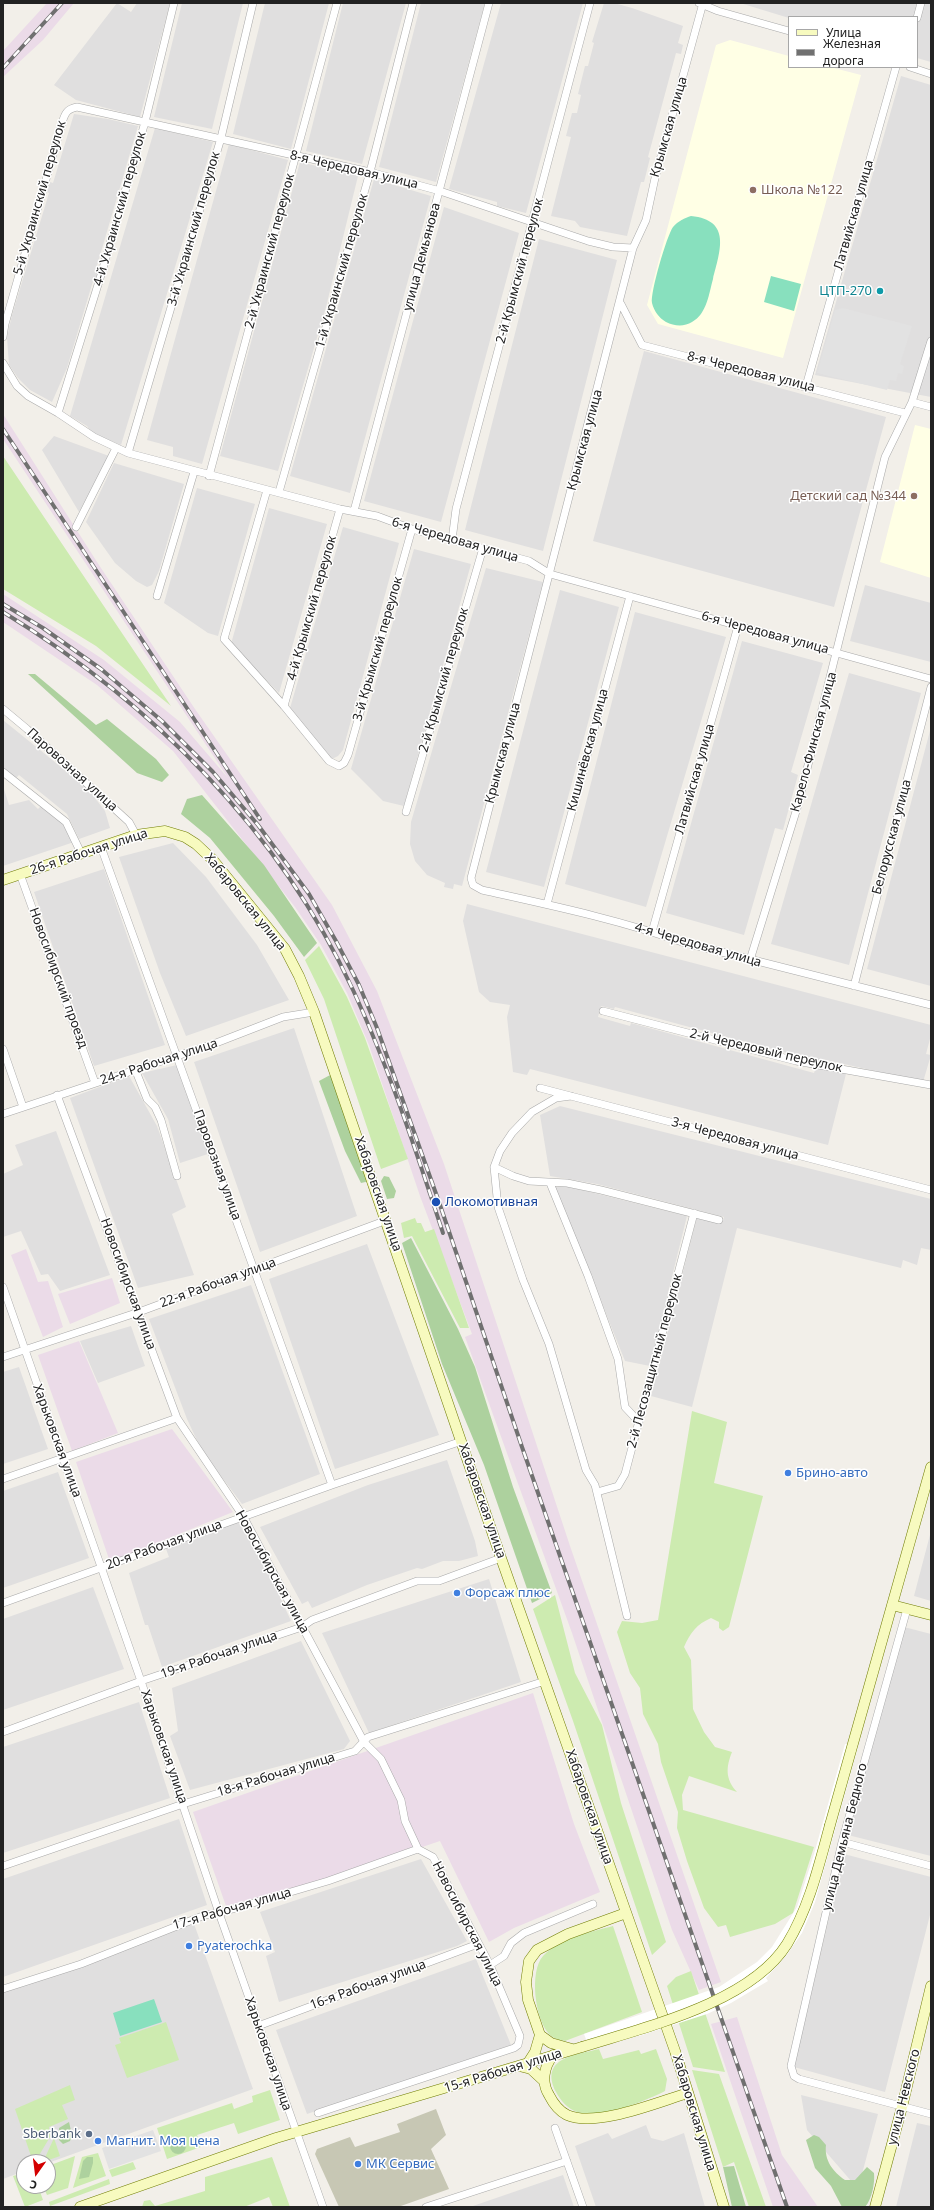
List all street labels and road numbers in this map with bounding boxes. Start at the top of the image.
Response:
street label: Крымская улица [647,75,691,179]
street label: 5-й Украинский переулок [10,119,70,277]
street label: 4-й Украинский переулок [90,130,150,288]
street label: 8-я Чередовая улица [288,148,420,192]
street label: 3-й Украинский переулок [164,150,224,308]
street label: Латвийская улица [831,158,877,272]
street label: 2-й Украинский переулок [242,172,298,330]
street label: 1-й Украинский переулок [312,192,372,350]
street label: 2-й Крымский переулок [493,197,547,345]
street label: улица Демьянова [400,201,444,313]
street label: 8-я Чередовая улица [685,349,817,395]
street label: Крымская улица [564,388,606,492]
street label: 6-я Чередовая улица [390,514,520,566]
street label: 4-й Крымский переулок [284,534,340,682]
street label: 3-й Крымский переулок [350,575,406,723]
street label: 2-й Крымский переулок [416,606,472,754]
street label: 6-я Чередовая улица [700,608,830,658]
street label: Карело-Финская улица [788,670,840,814]
street label: Кишинёвская улица [564,687,612,813]
street label: Крымская улица [482,701,524,805]
street label: Латвийская улица [672,722,718,836]
street label: Паровозная улица [23,725,121,815]
street label: Белорусская улица [869,778,915,896]
street label: 26-я Рабочая улица [28,826,150,878]
street label: Хабаровская улица [201,850,289,954]
street label: Новосибирский проезд [25,906,91,1050]
street label: 4-я Чередовая улица [633,919,763,971]
street label: 2-й Чередовый переулок [688,1026,844,1076]
street label: 24-я Рабочая улица [98,1036,220,1088]
street label: Паровозная улица [190,1107,244,1223]
street label: 3-я Чередовая улица [670,1114,800,1164]
street label: Хабаровская улица [351,1134,405,1254]
street label: Новосибирская улица [97,1216,159,1352]
street label: 22-я Рабочая улица [158,1255,278,1311]
street label: 2-й Лесозащитный переулок [624,1272,686,1450]
street label: Харьковская улица [29,1382,85,1500]
street label: Хабаровская улица [455,1441,509,1561]
street label: Новосибирская улица [232,1508,312,1636]
street label: 20-я Рабочая улица [104,1517,224,1573]
street label: 19-я Рабочая улица [158,1628,280,1682]
street label: Харьковская улица [137,1688,191,1806]
street label: Хабаровская улица [562,1747,616,1867]
street label: 18-я Рабочая улица [215,1750,337,1800]
street label: улица Демьяна Бедного [819,1762,871,1912]
street label: Новосибирская улица [429,1859,505,1989]
street label: 17-я Рабочая улица [171,1885,293,1933]
street label: 16-я Рабочая улица [308,1957,428,2013]
street label: Харьковская улица [241,1995,295,2113]
street label: 15-я Рабочая улица [442,2046,564,2096]
street label: улица Невского [885,2047,923,2147]
street label: Хабаровская улица [669,2053,719,2173]

